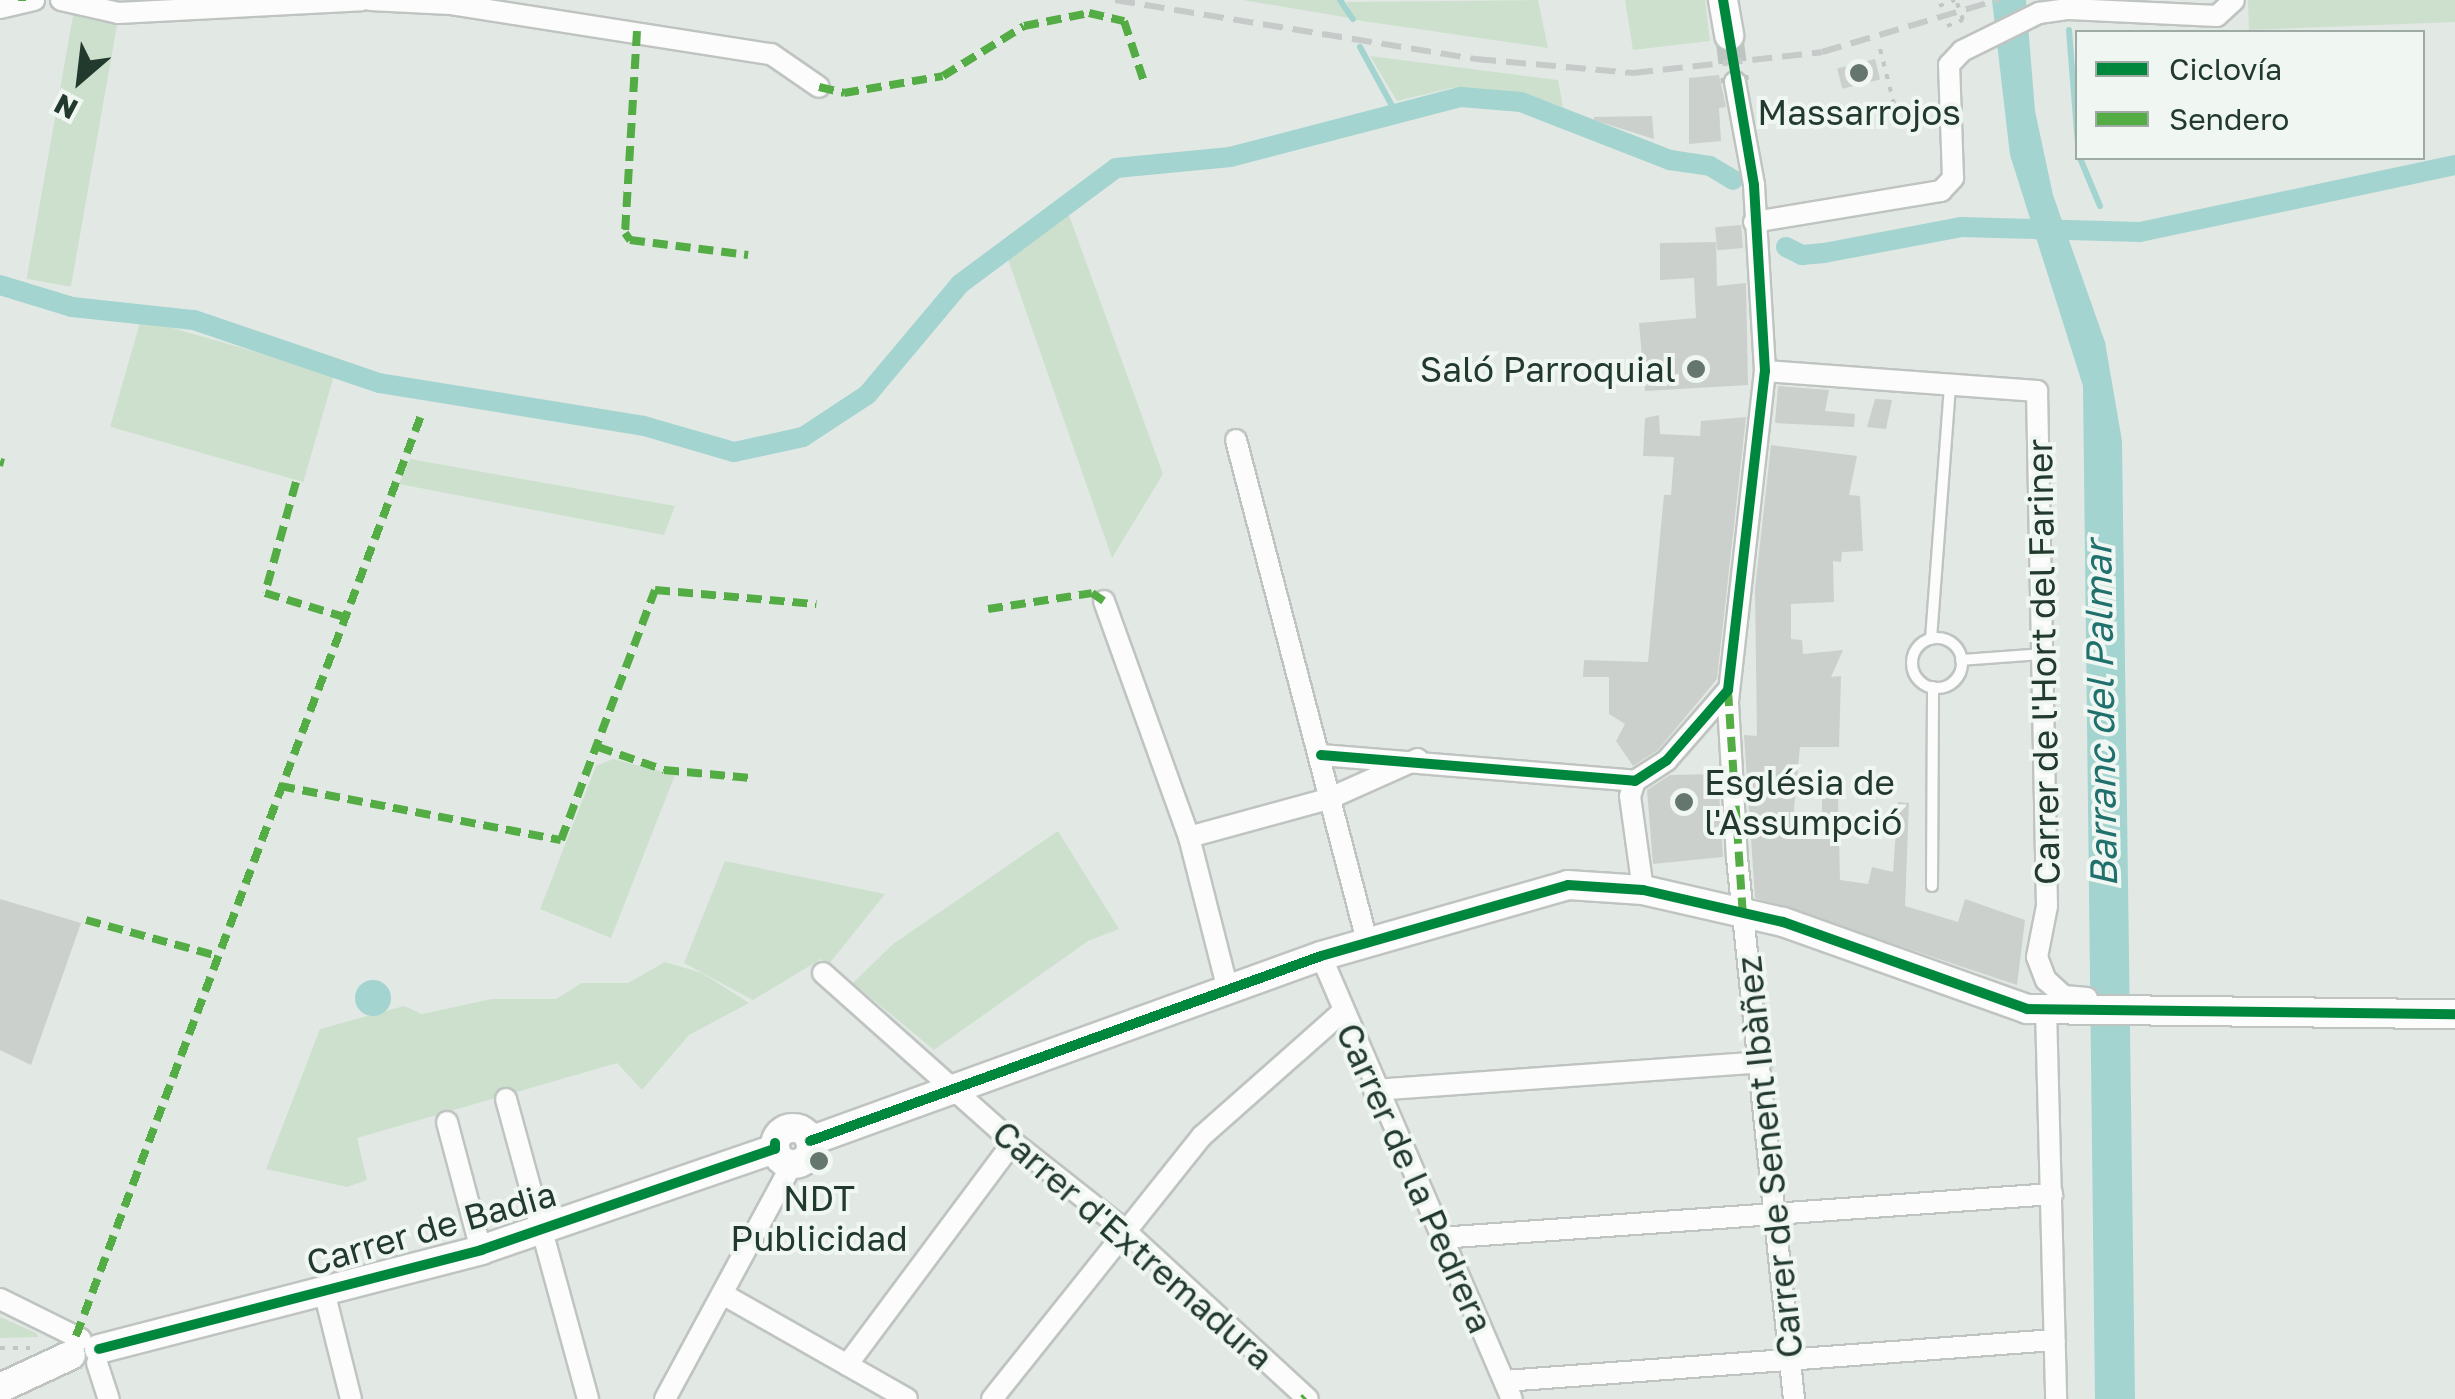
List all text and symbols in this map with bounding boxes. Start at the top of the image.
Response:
north arrow [30,30,130,130]
legend [2075,30,2425,160]
text: Ciclovía [2169,51,2282,87]
marker: Massarrojos [1846,60,1872,86]
text: N [49,87,83,126]
place label: Massarrojos [1757,91,1961,133]
text: Sendero [2169,101,2289,137]
place label: Saló Parroquial [1420,348,1676,390]
marker: Saló Parroquial [1685,358,1707,380]
street label: Carrer de l'Hort del Fariner [2018,439,2068,885]
water label: Barranc del Palmar [2074,540,2126,888]
place label: Església de l'Assumpció [1704,761,1902,843]
marker: Església de l'Assumpció [1673,791,1695,813]
street label: Carrer de Senent Ibàñez [1727,954,1811,1360]
street label: Carrer de la Pedrera [1328,1017,1502,1339]
street label: Carrer d'Extremadura [984,1112,1282,1378]
marker: NDT Publicidad [808,1150,830,1172]
street label: Carrer de Badia [301,1172,561,1284]
place label: NDT Publicidad [730,1177,908,1259]

